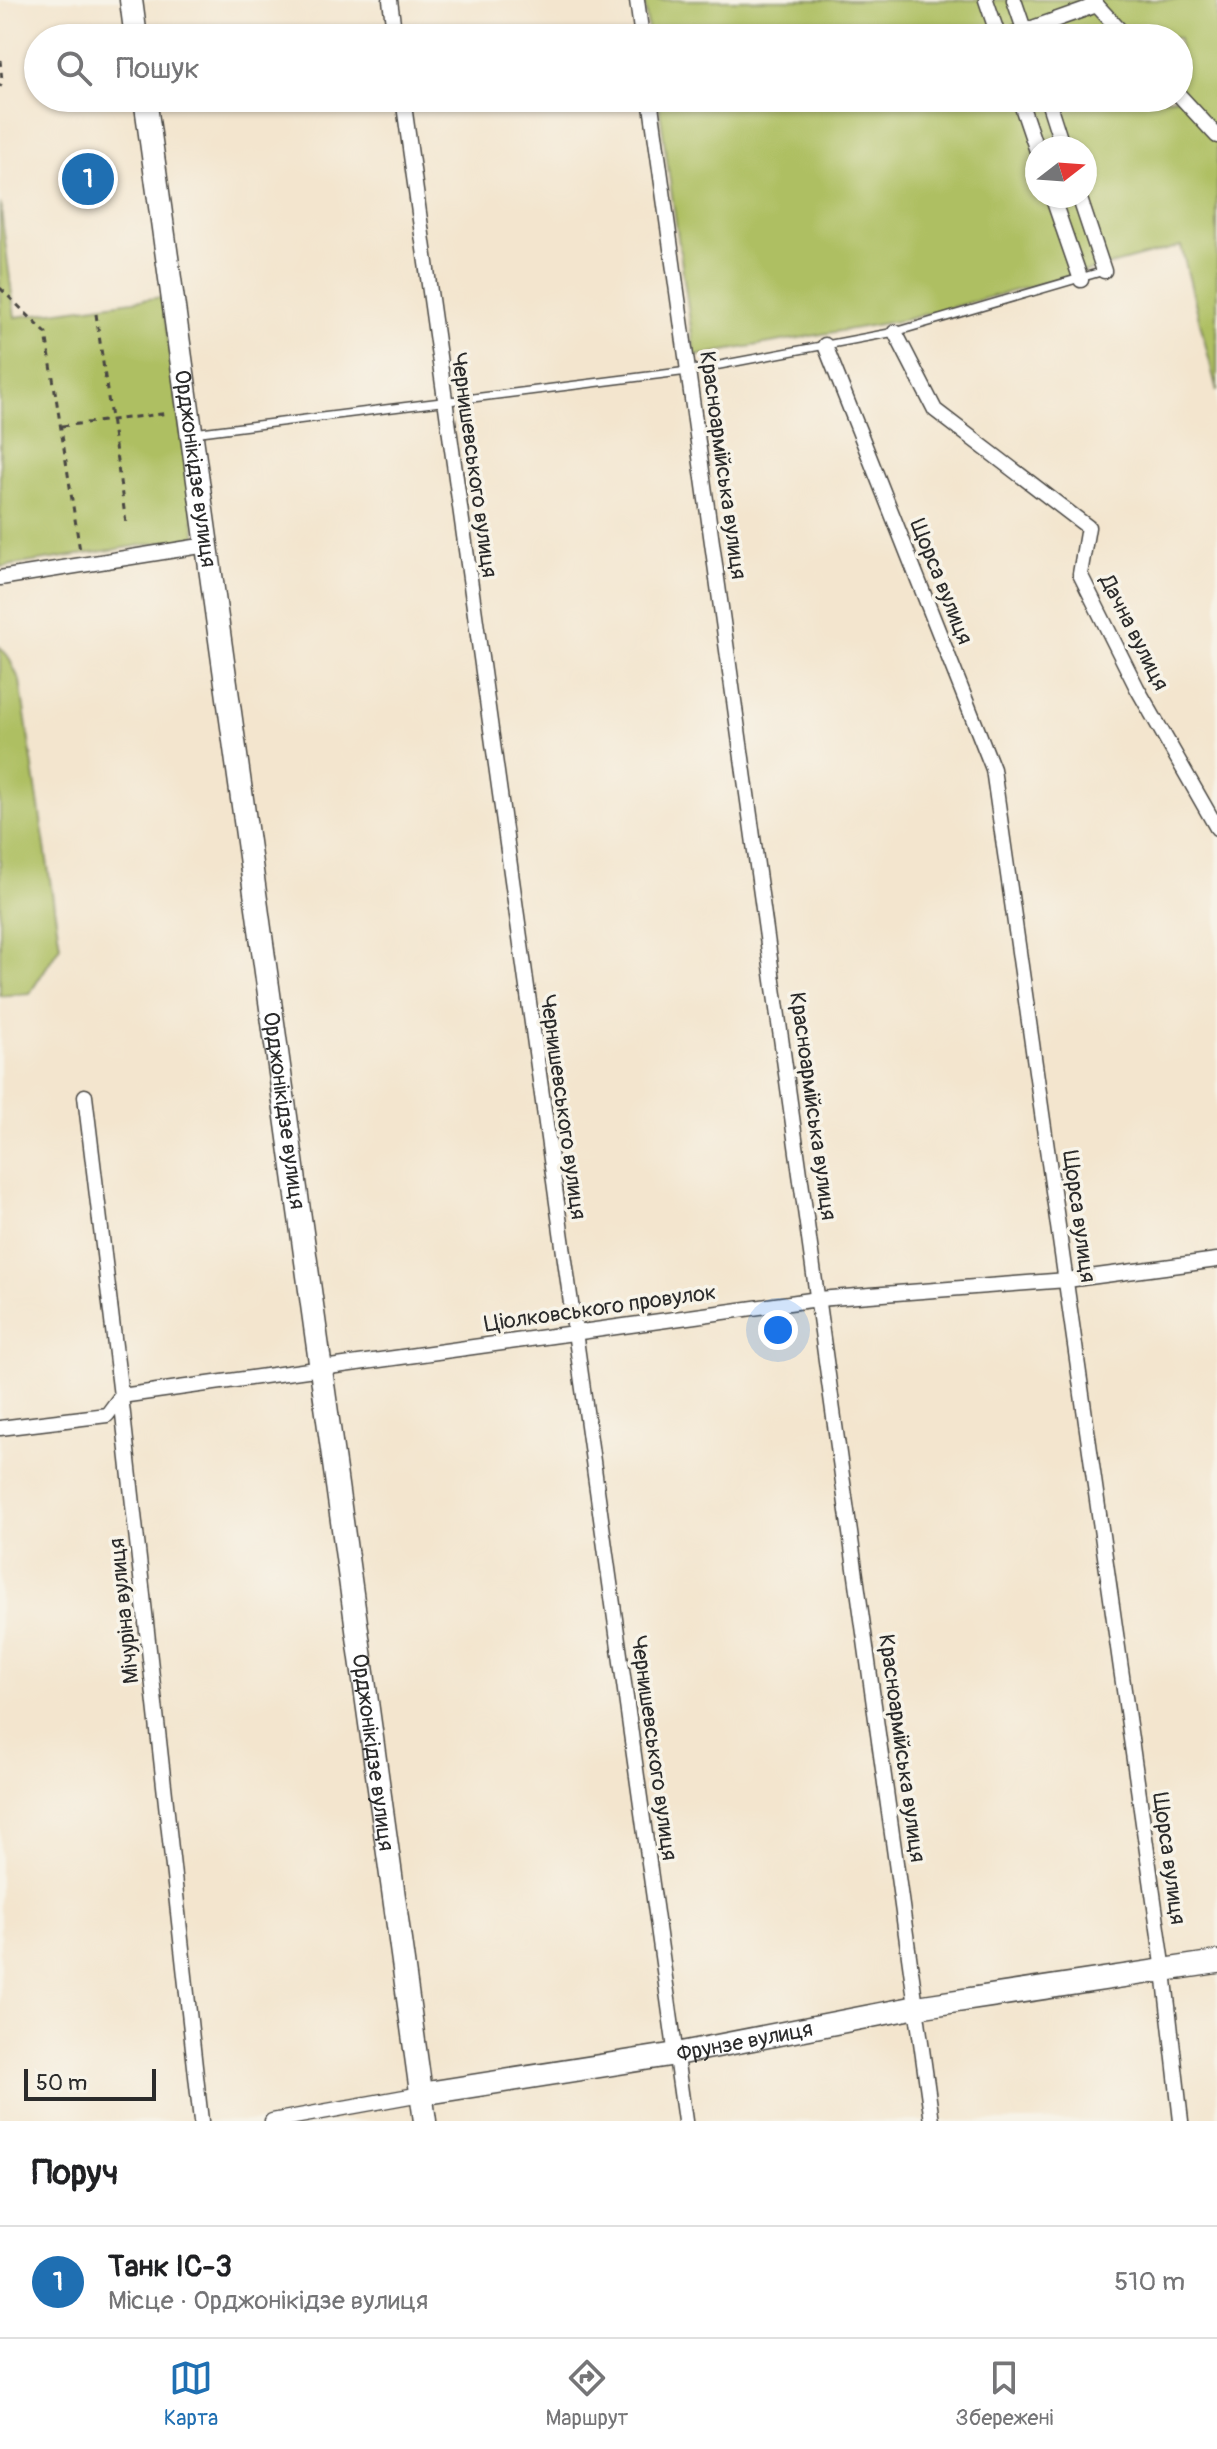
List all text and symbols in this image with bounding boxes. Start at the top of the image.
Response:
search box [24,24,1193,112]
icon: search [52,46,96,90]
text: Пошук [116,50,200,87]
north arrow [1025,136,1097,208]
pin: 1 [62,149,114,209]
street label: Красноармійська вулиця [693,349,753,581]
street label: Чернишевського вулиця [444,351,504,579]
street label: Орджонікідзе вулиця [168,368,223,569]
street label: Щорса вулиця [903,514,979,649]
street label: Дачна вулиця [1093,569,1175,695]
street label: Красноармійська вулиця [783,990,843,1222]
street label: Чернишевського вулиця [533,993,593,1221]
street label: Орджонікідзе вулиця [257,1010,312,1211]
street label: Щорса вулиця [1056,1148,1102,1284]
street label: Ціолковського провулок [482,1278,718,1338]
your location [758,1310,798,1350]
street label: Мічуріна вулиця [102,1537,146,1685]
street label: Красноармійська вулиця [872,1632,932,1864]
street label: Чернишевського вулиця [624,1634,684,1862]
street label: Орджонікідзе вулиця [345,1652,400,1853]
street label: Щорса вулиця [1146,1790,1192,1926]
street label: Фрунзе вулиця [675,2015,815,2069]
scale bar [24,2065,156,2101]
text: 50 m [36,2069,87,2097]
text: Поруч [32,2152,118,2195]
text: Танк ІС-3 [108,2248,232,2285]
text: 1 [53,2266,63,2298]
text: 510 m [1114,2266,1185,2298]
text: Місце · Орджонікідзе вулиця [108,2285,428,2317]
tab: Карта [164,2356,218,2432]
tab: Маршрут [545,2356,628,2432]
tab: Збережені [956,2356,1053,2432]

